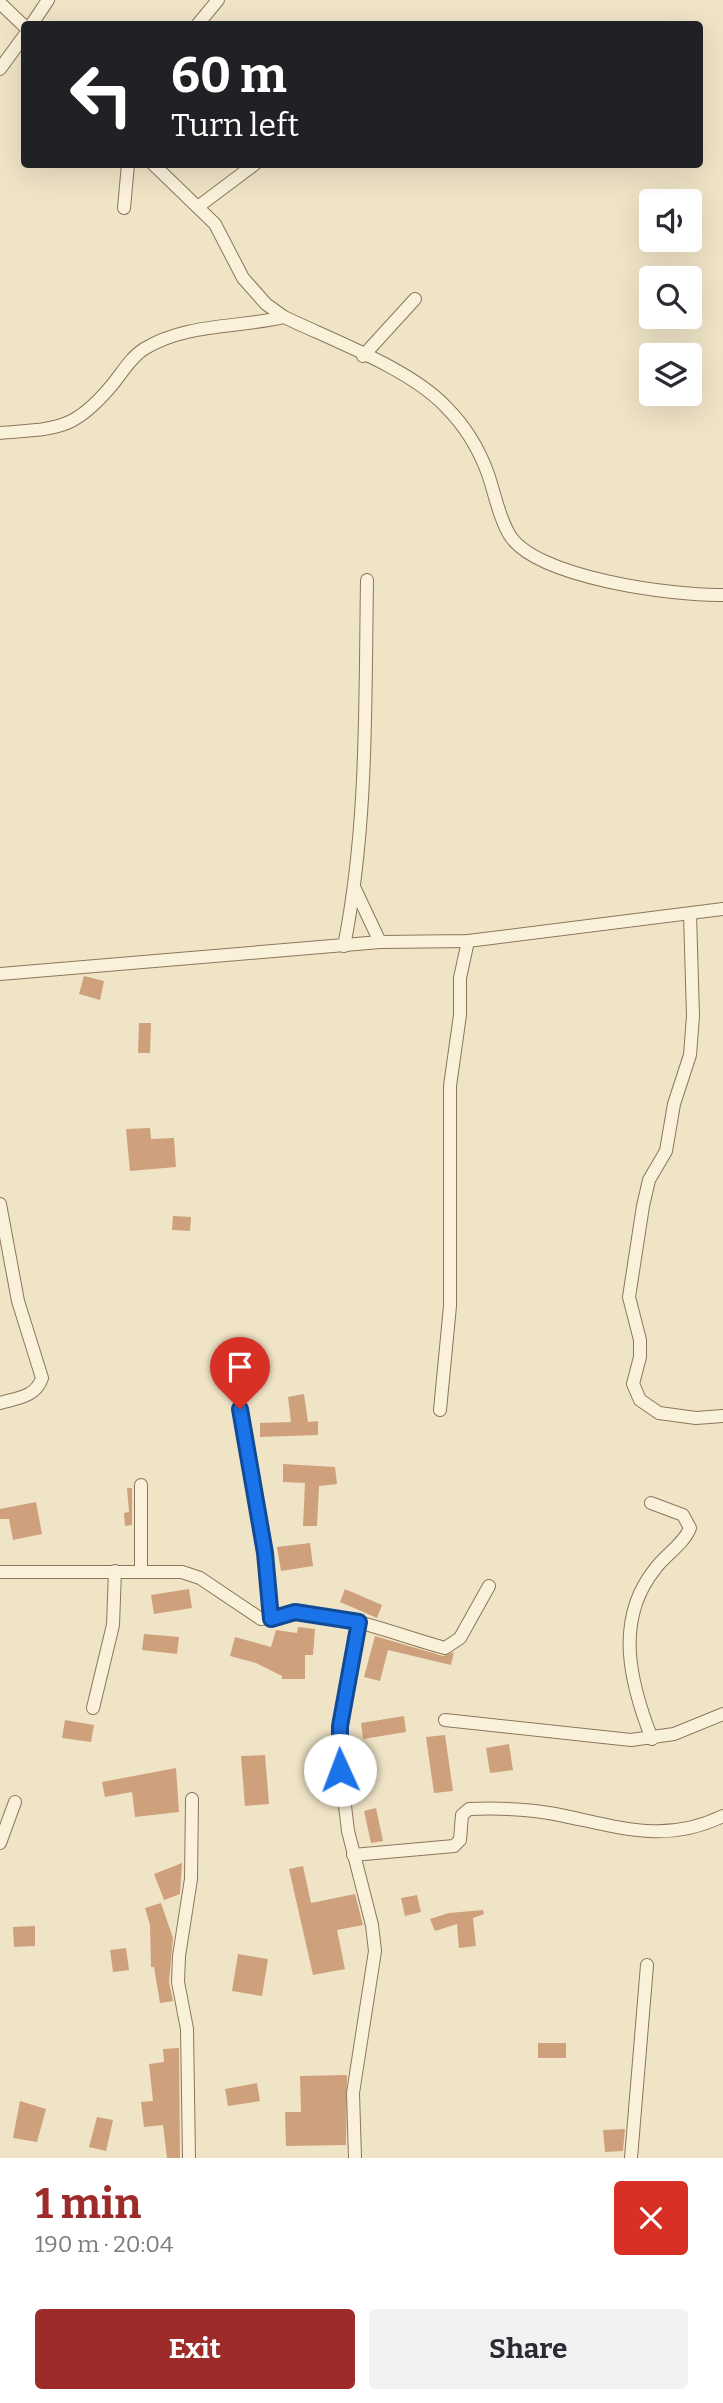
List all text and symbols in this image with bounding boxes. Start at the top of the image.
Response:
text: 60 m [171,46,287,105]
icon: left [56,49,147,140]
text: Turn left [171,106,299,144]
map controls [639,189,702,406]
button: sound [639,189,702,252]
button: search [639,266,702,329]
button: layers [639,343,702,406]
pin [210,1337,270,1409]
icon: arrive [221,1348,259,1386]
position arrow [303,1733,377,1807]
text: 1 min [35,2179,141,2229]
button: close [614,2181,688,2255]
text: 190 m · 20:04 [35,2230,173,2258]
button: Exit [35,2309,355,2389]
button: Share [369,2309,688,2389]

